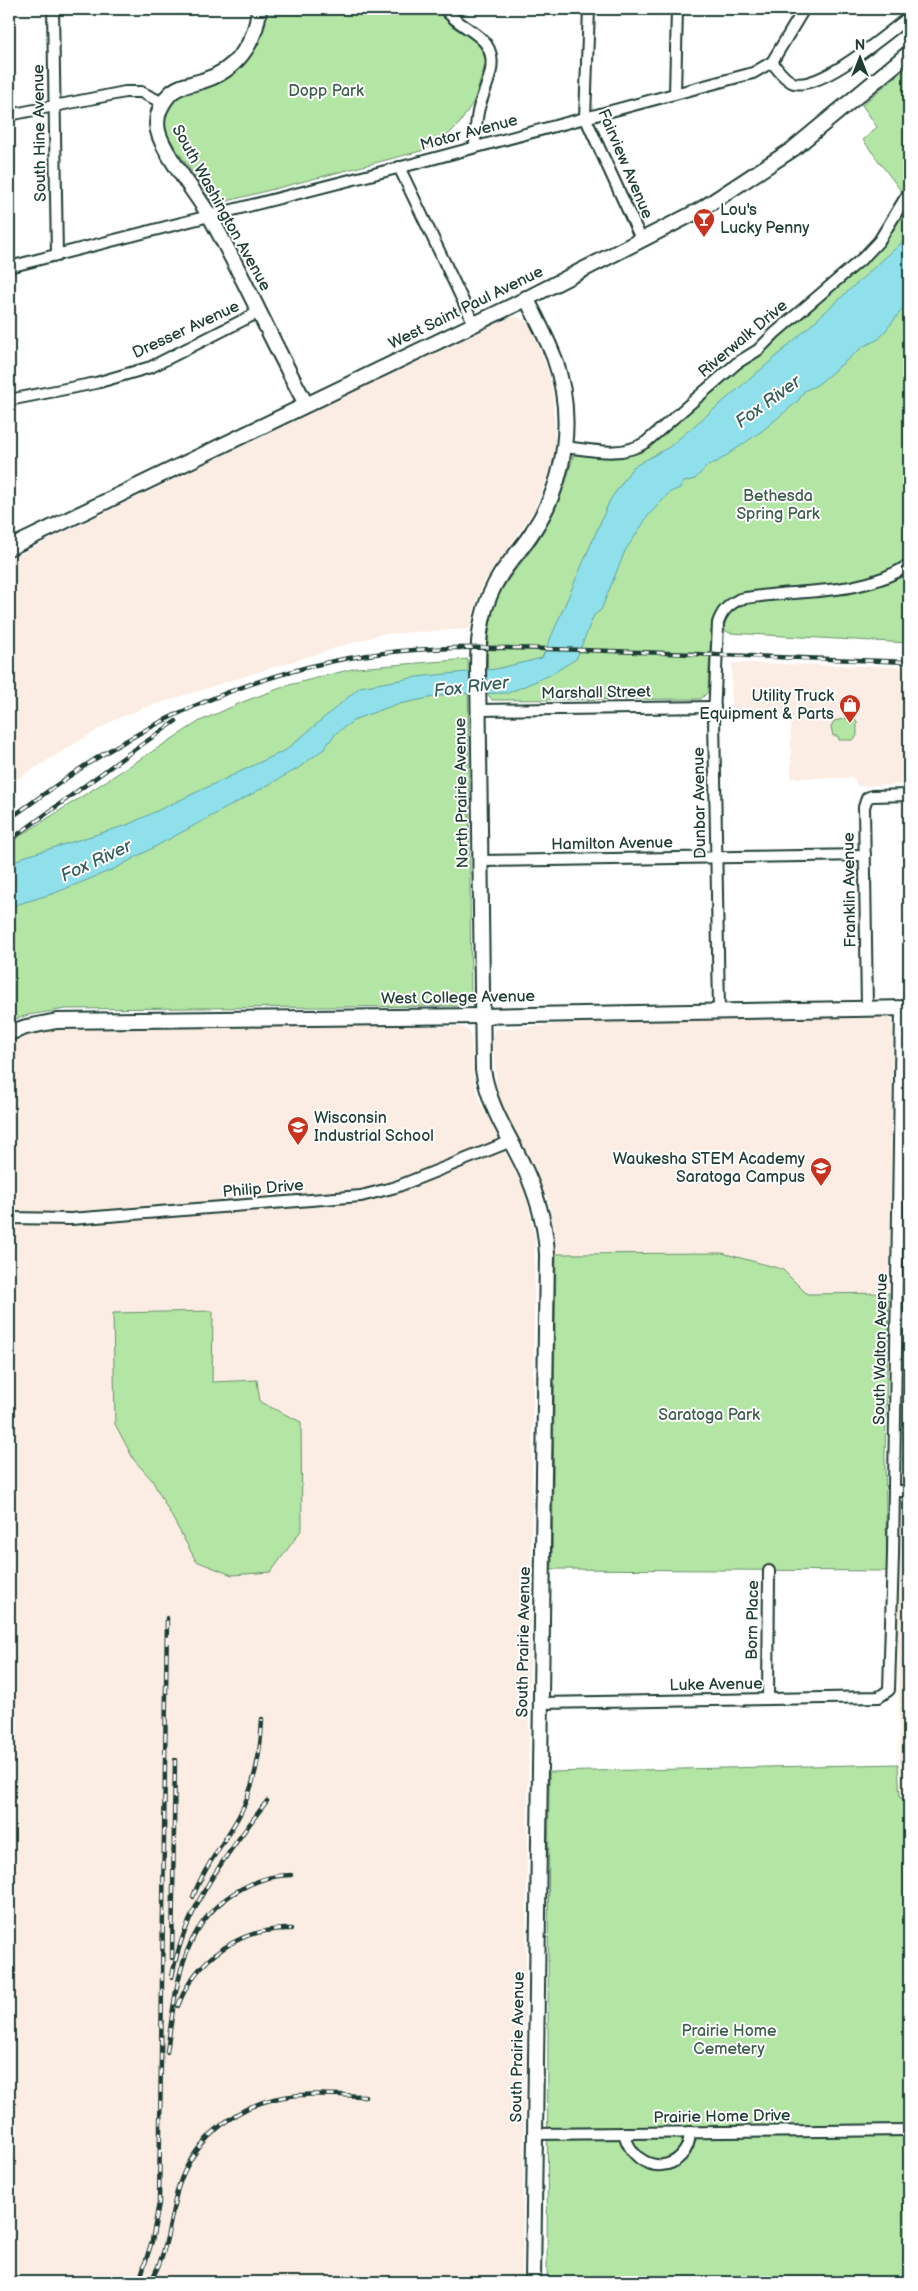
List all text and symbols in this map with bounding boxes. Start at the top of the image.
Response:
north arrow [836,32,886,82]
text: N [855,37,865,54]
street label: South Hine Avenue [29,64,51,202]
park label: Dopp Park [288,82,364,101]
street label: Fairview Avenue [593,106,657,222]
street label: Motor Avenue [418,111,520,155]
street label: South Washington Avenue [167,122,275,295]
place label: Lou's Lucky Penny [720,201,810,238]
bar icon: Lou's Lucky Penny [692,207,716,238]
street label: West Saint Paul Avenue [386,262,547,354]
street label: Riverwalk Drive [695,296,792,382]
street label: Dresser Avenue [130,297,243,363]
water label: Fox River [731,370,806,433]
park label: Bethesda Spring Park [736,487,820,524]
water label: Fox River [432,672,511,702]
street label: Marshall Street [541,683,651,703]
place label: Utility Truck Equipment & Parts [699,687,834,724]
shop icon: Utility Truck Equipment & Parts [838,693,862,724]
street label: North Prairie Avenue [451,717,473,868]
street label: Dunbar Avenue [690,747,710,859]
street label: Franklin Avenue [839,832,861,948]
street label: Hamilton Avenue [551,833,674,855]
water label: Fox River [57,835,136,886]
street label: West College Avenue [381,987,536,1009]
place label: Wisconsin Industrial School [314,1109,434,1146]
school or university icon: Wisconsin Industrial School [286,1115,310,1146]
place label: Waukesha STEM Academy Saratoga Campus [613,1150,806,1187]
school or university icon: Waukesha STEM Academy Saratoga Campus [809,1156,833,1187]
street label: Philip Drive [222,1176,305,1202]
street label: South Walton Avenue [870,1272,892,1425]
park label: Saratoga Park [658,1406,760,1425]
street label: South Prairie Avenue [513,1566,535,1718]
street label: Born Place [743,1579,763,1660]
street label: Luke Avenue [669,1675,763,1695]
street label: South Prairie Avenue [507,1971,529,2123]
park label: Prairie Home Cemetery [681,2022,777,2059]
street label: Prairie Home Drive [653,2106,791,2128]

